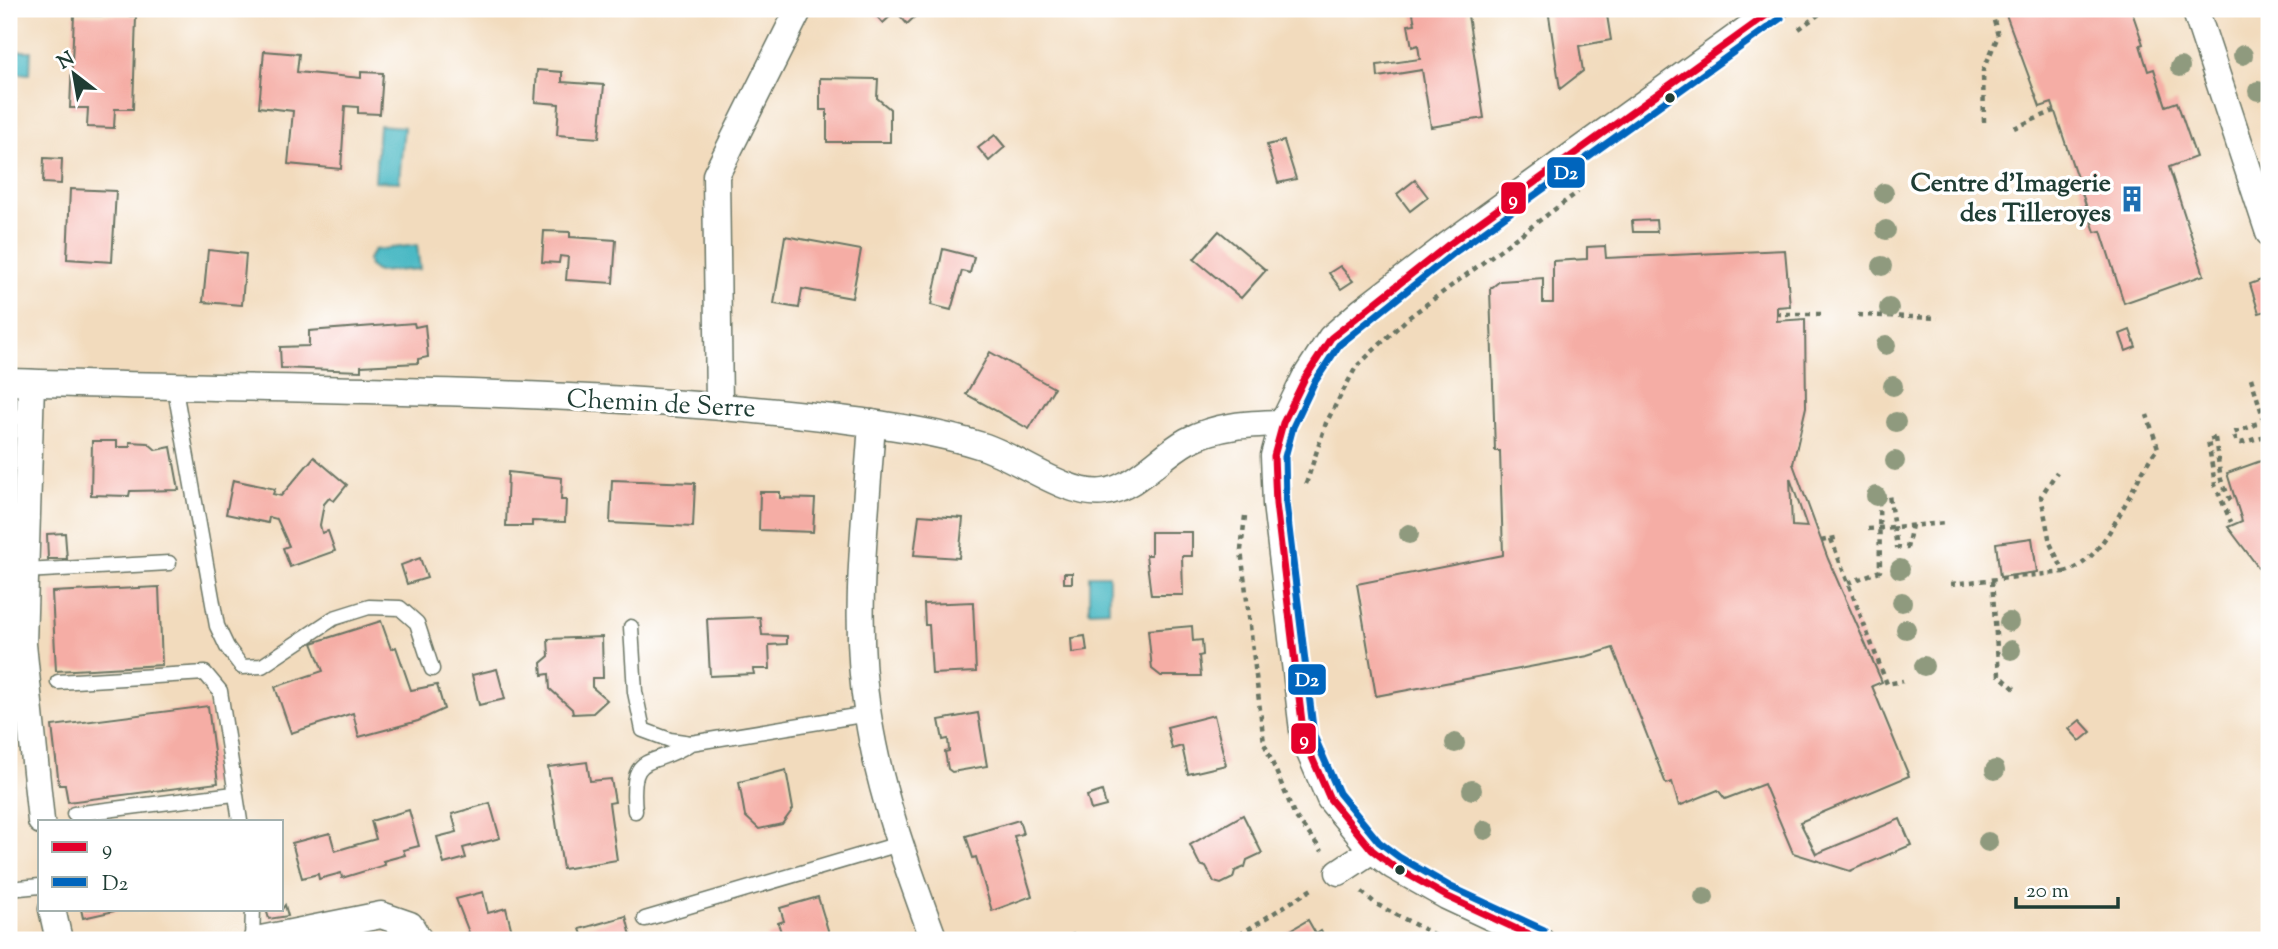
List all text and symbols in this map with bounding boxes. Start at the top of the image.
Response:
north arrow [38,38,108,108]
text: N [53,46,80,77]
unlabelled marker [1663,91,1677,105]
line badge: D2 [1546,156,1586,189]
text: D2 [1554,161,1578,188]
place label: Centre d'Imagerie des Tilleroyes [1911,166,2111,233]
line badge: 9 [1500,181,1527,215]
building icon: Centre d'Imagerie des Tilleroyes [2117,184,2147,214]
text: 9 [1508,187,1518,214]
street label: Chemin de Serre [566,382,756,428]
line badge: D2 [1287,663,1327,696]
text: D2 [1295,668,1319,695]
line badge: 9 [1290,722,1317,755]
text: 9 [1299,727,1309,754]
legend [38,820,284,911]
text: 9 [102,835,112,865]
unlabelled marker [1393,863,1407,877]
scale bar [2016,865,2117,909]
text: D2 [102,870,128,900]
text: 20 m [2026,877,2069,907]

